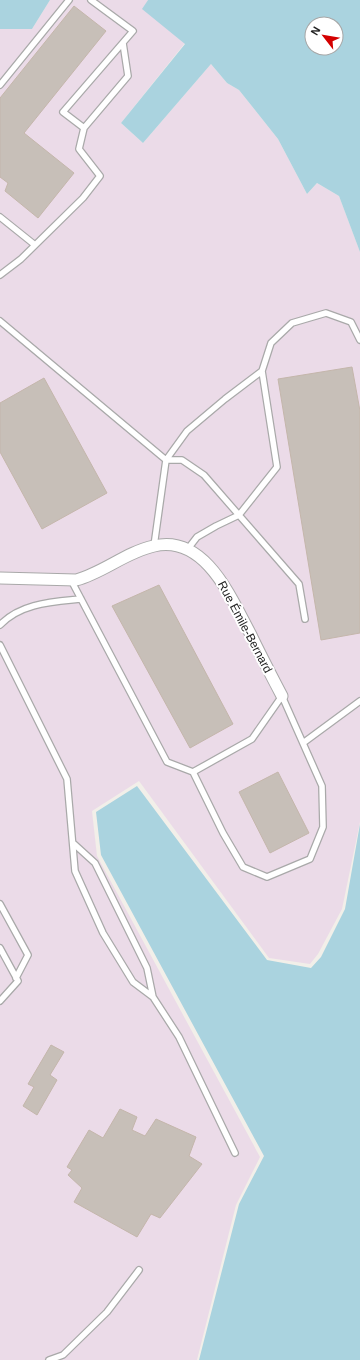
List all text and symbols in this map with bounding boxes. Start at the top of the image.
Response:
north arrow [304,16,344,56]
text: N [308,24,323,37]
street label: Rue Émile-Bernard [215,578,276,675]

